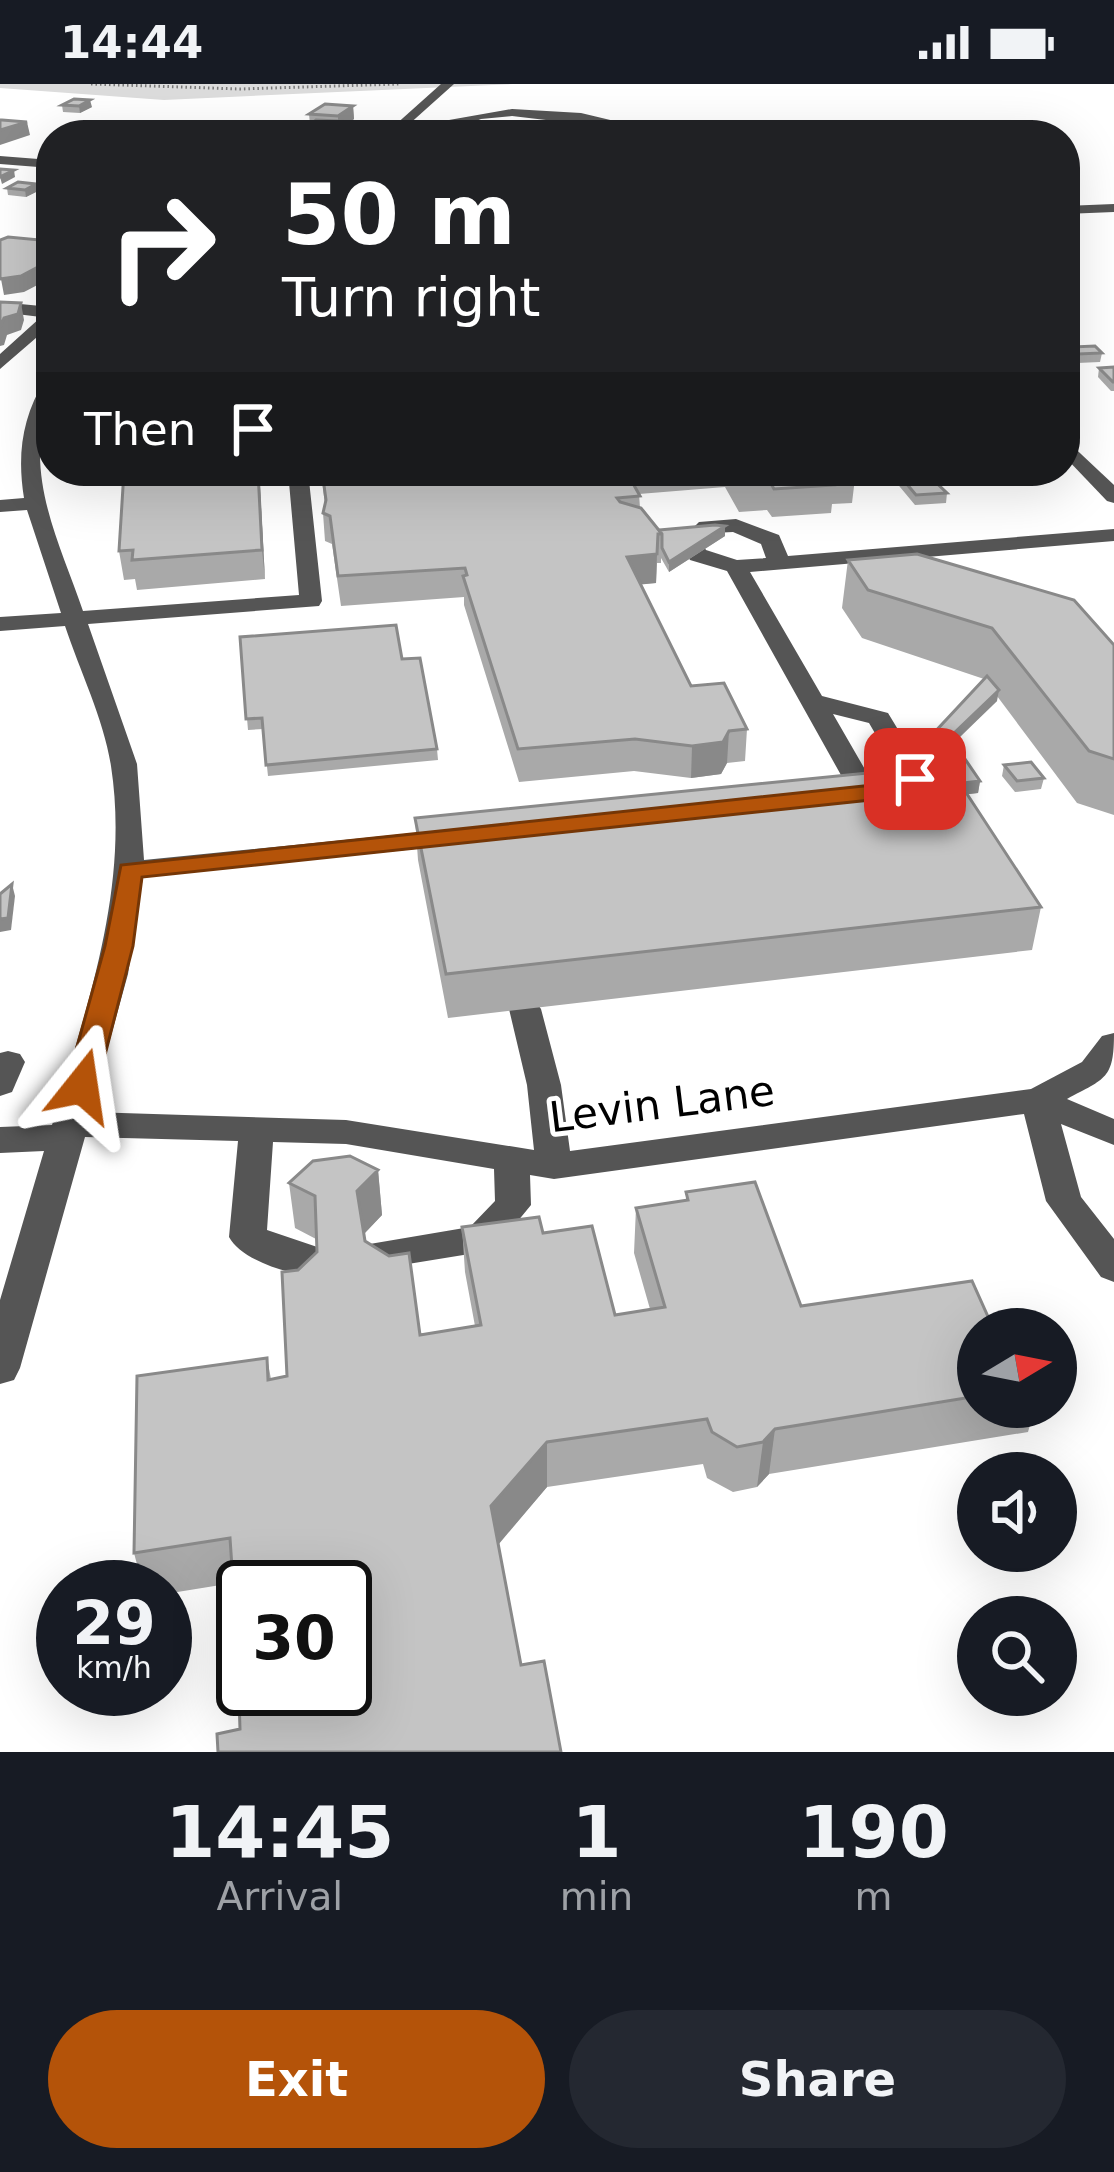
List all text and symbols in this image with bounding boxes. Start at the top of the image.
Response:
text: 14:44 [60,16,203,69]
text: 50 m [282,166,516,264]
icon: right [84,168,240,324]
text: Turn right [282,266,541,329]
icon: arrive [220,396,286,462]
text: Then [84,403,196,456]
pin [864,728,966,830]
icon: arrive [882,746,948,812]
position arrow [19,1023,145,1149]
street label: Levin Lane [547,1066,777,1142]
north arrow [957,1308,1077,1428]
map controls [957,1308,1077,1716]
button: sound [957,1452,1077,1572]
speed limit sign: 30 [216,1560,372,1716]
text: 29 [72,1588,156,1658]
button: search [957,1596,1077,1716]
text: km/h [76,1650,152,1685]
text: 14:45 [165,1790,394,1874]
text: 1 [571,1790,621,1874]
text: 190 [798,1790,949,1874]
text: Arrival [216,1874,343,1919]
text: min [560,1874,633,1919]
text: m [855,1874,893,1919]
button: Exit [48,2010,545,2148]
button: Share [569,2010,1066,2148]

